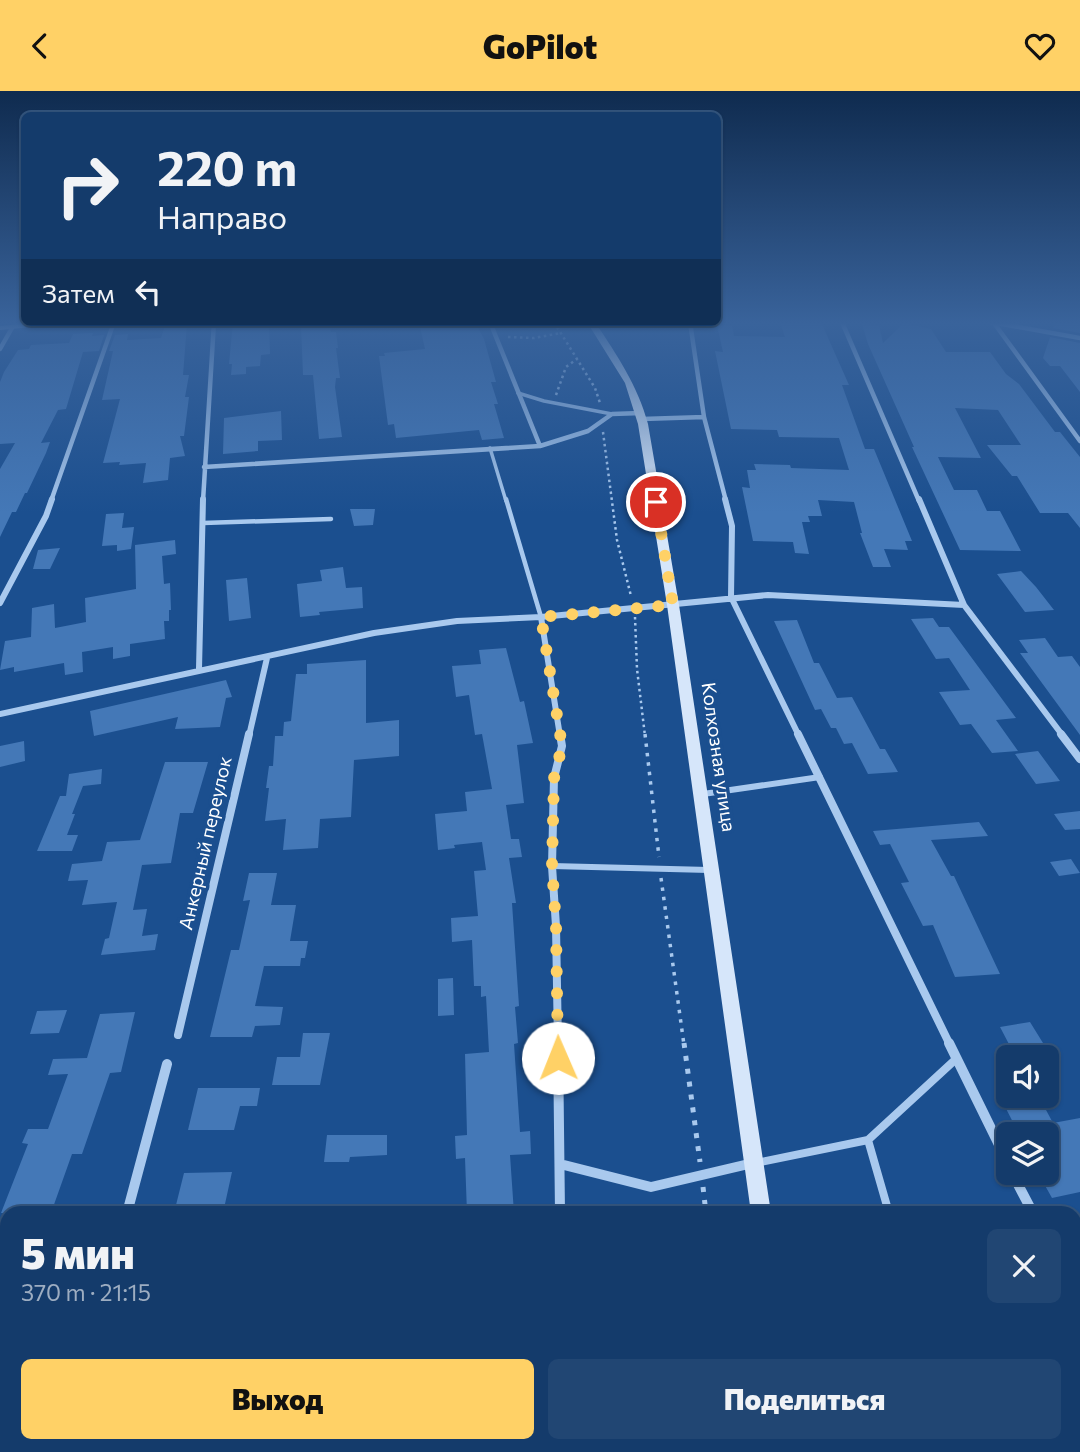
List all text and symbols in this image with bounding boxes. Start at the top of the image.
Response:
text: GoPilot [483,26,597,66]
icon: back [21,27,59,65]
icon: heart [1021,27,1059,65]
text: 220 m [157,136,297,196]
icon: right [42,140,133,231]
text: Направо [157,196,287,236]
icon: left [129,273,167,311]
text: Затем [42,277,115,308]
pin [626,472,686,532]
icon: arrive [637,483,675,521]
street label: Колхозная улица [698,681,741,833]
street label: Анкерный переулок [173,754,236,932]
position arrow [521,1021,595,1095]
map controls [996,1045,1059,1185]
button: sound [996,1045,1059,1108]
button: layers [996,1122,1059,1185]
text: 5 мин [21,1226,135,1278]
button: close [987,1229,1061,1303]
text: 370 m · 21:15 [21,1278,151,1306]
button: Выход [21,1359,534,1439]
button: Поделиться [548,1359,1061,1439]

